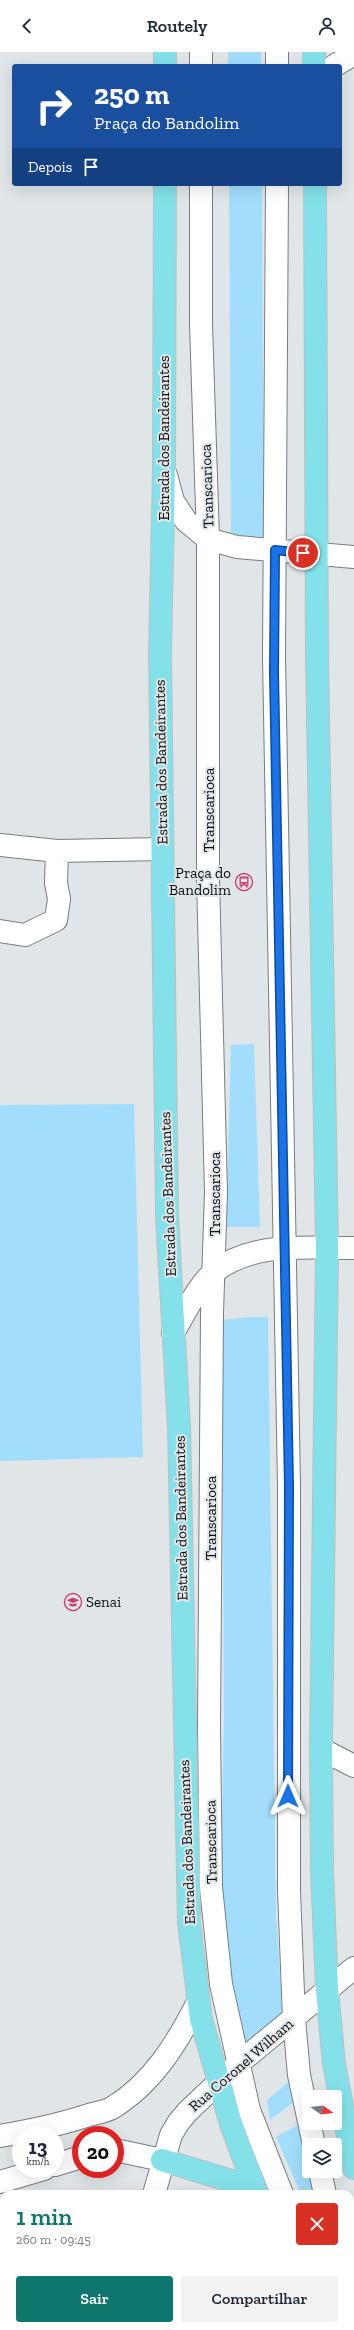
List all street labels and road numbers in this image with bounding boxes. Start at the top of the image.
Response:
street label: Estrada dos Bandeirantes [155,355,173,521]
street label: Transcarioca [197,444,217,528]
street label: Estrada dos Bandeirantes [151,679,171,845]
street label: Transcarioca [200,768,218,852]
street label: Estrada dos Bandeirantes [156,1111,180,1277]
street label: Transcarioca [206,1152,224,1236]
street label: Estrada dos Bandeirantes [171,1435,191,1601]
street label: Transcarioca [202,1476,220,1560]
street label: Estrada dos Bandeirantes [175,1759,199,1925]
street label: Transcarioca [201,1800,221,1884]
street label: Rua Coronel Wilham [185,2015,297,2115]

